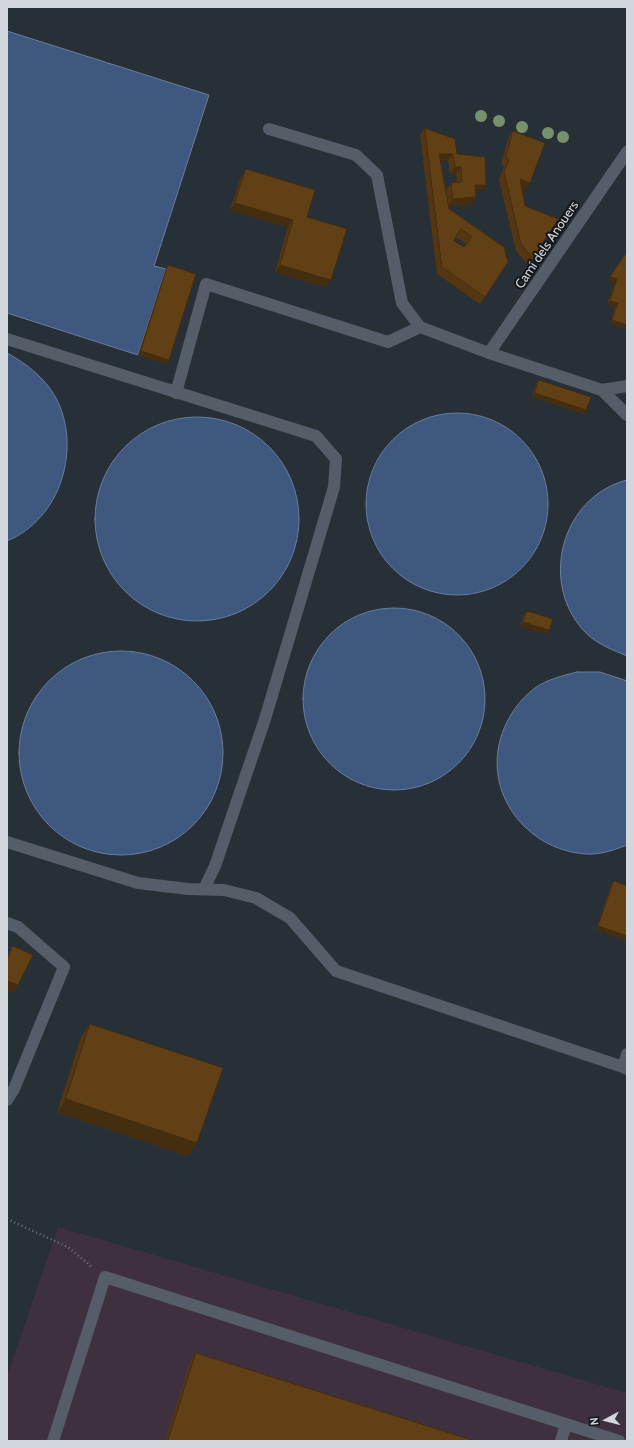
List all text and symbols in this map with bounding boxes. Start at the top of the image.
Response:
street label: Camí dels Anouers [512,198,582,292]
north arrow [586,1400,626,1440]
text: N [587,1417,602,1426]

